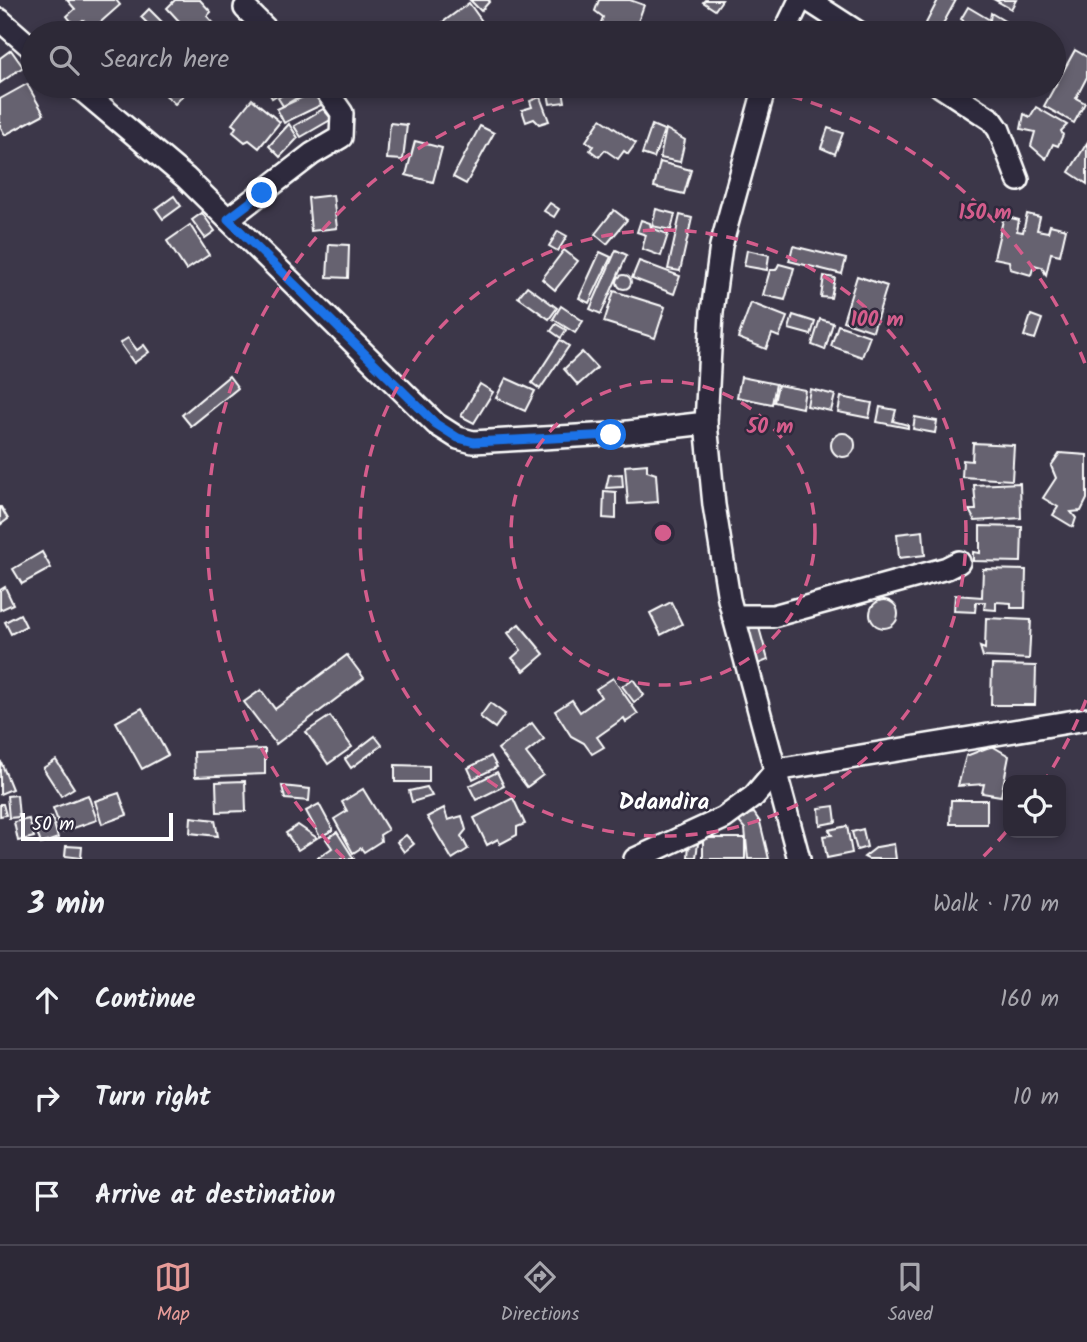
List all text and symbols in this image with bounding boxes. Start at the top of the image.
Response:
search box [21,21,1066,98]
text: Search here [101,39,229,81]
icon: search [45,41,83,79]
route end [246,177,277,208]
text: 150 m [958,197,1012,230]
text: 100 m [850,304,904,337]
text: 50 m [746,411,793,444]
route start [595,419,626,450]
centre of rings [651,521,675,545]
map controls [1003,775,1066,838]
button: locate [1003,775,1066,838]
district label: Ddandira [619,785,710,821]
scale bar [21,810,173,842]
text: 50 m [32,810,74,840]
text: 3 min [28,881,105,929]
text: Walk · 170 m [933,887,1059,923]
text: Continue [95,979,196,1021]
icon: ahead [28,981,66,1019]
text: 160 m [1000,982,1059,1018]
text: Turn right [95,1077,211,1119]
icon: right [28,1079,66,1117]
text: 10 m [1013,1080,1059,1116]
text: Arrive at destination [95,1175,335,1217]
icon: arrive [28,1177,66,1215]
tab: Map [154,1258,192,1330]
tab: Directions [501,1258,579,1330]
tab: Saved [888,1258,933,1330]

